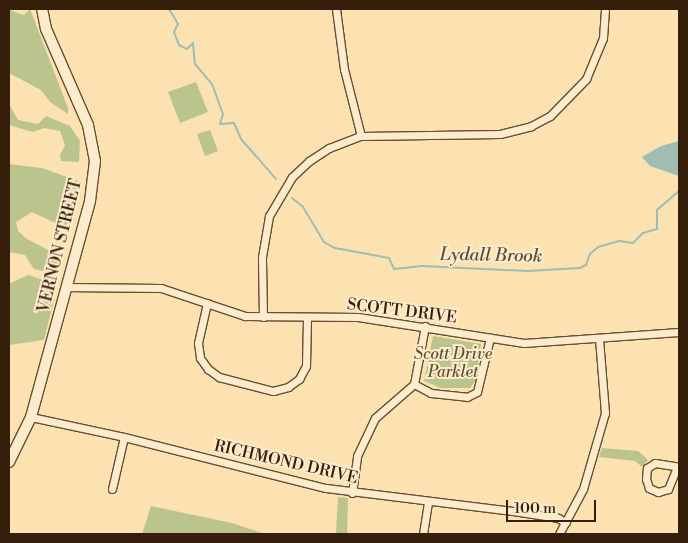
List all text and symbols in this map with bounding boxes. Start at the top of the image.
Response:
street label: VERNON STREET [34,177,86,315]
water label: Lydall Brook [440,244,542,268]
street label: SCOTT DRIVE [346,295,458,327]
park label: Scott Drive Parklet [414,344,492,382]
street label: RICHMOND DRIVE [212,436,360,488]
scale bar [508,490,598,522]
text: 100 m [514,499,556,518]

